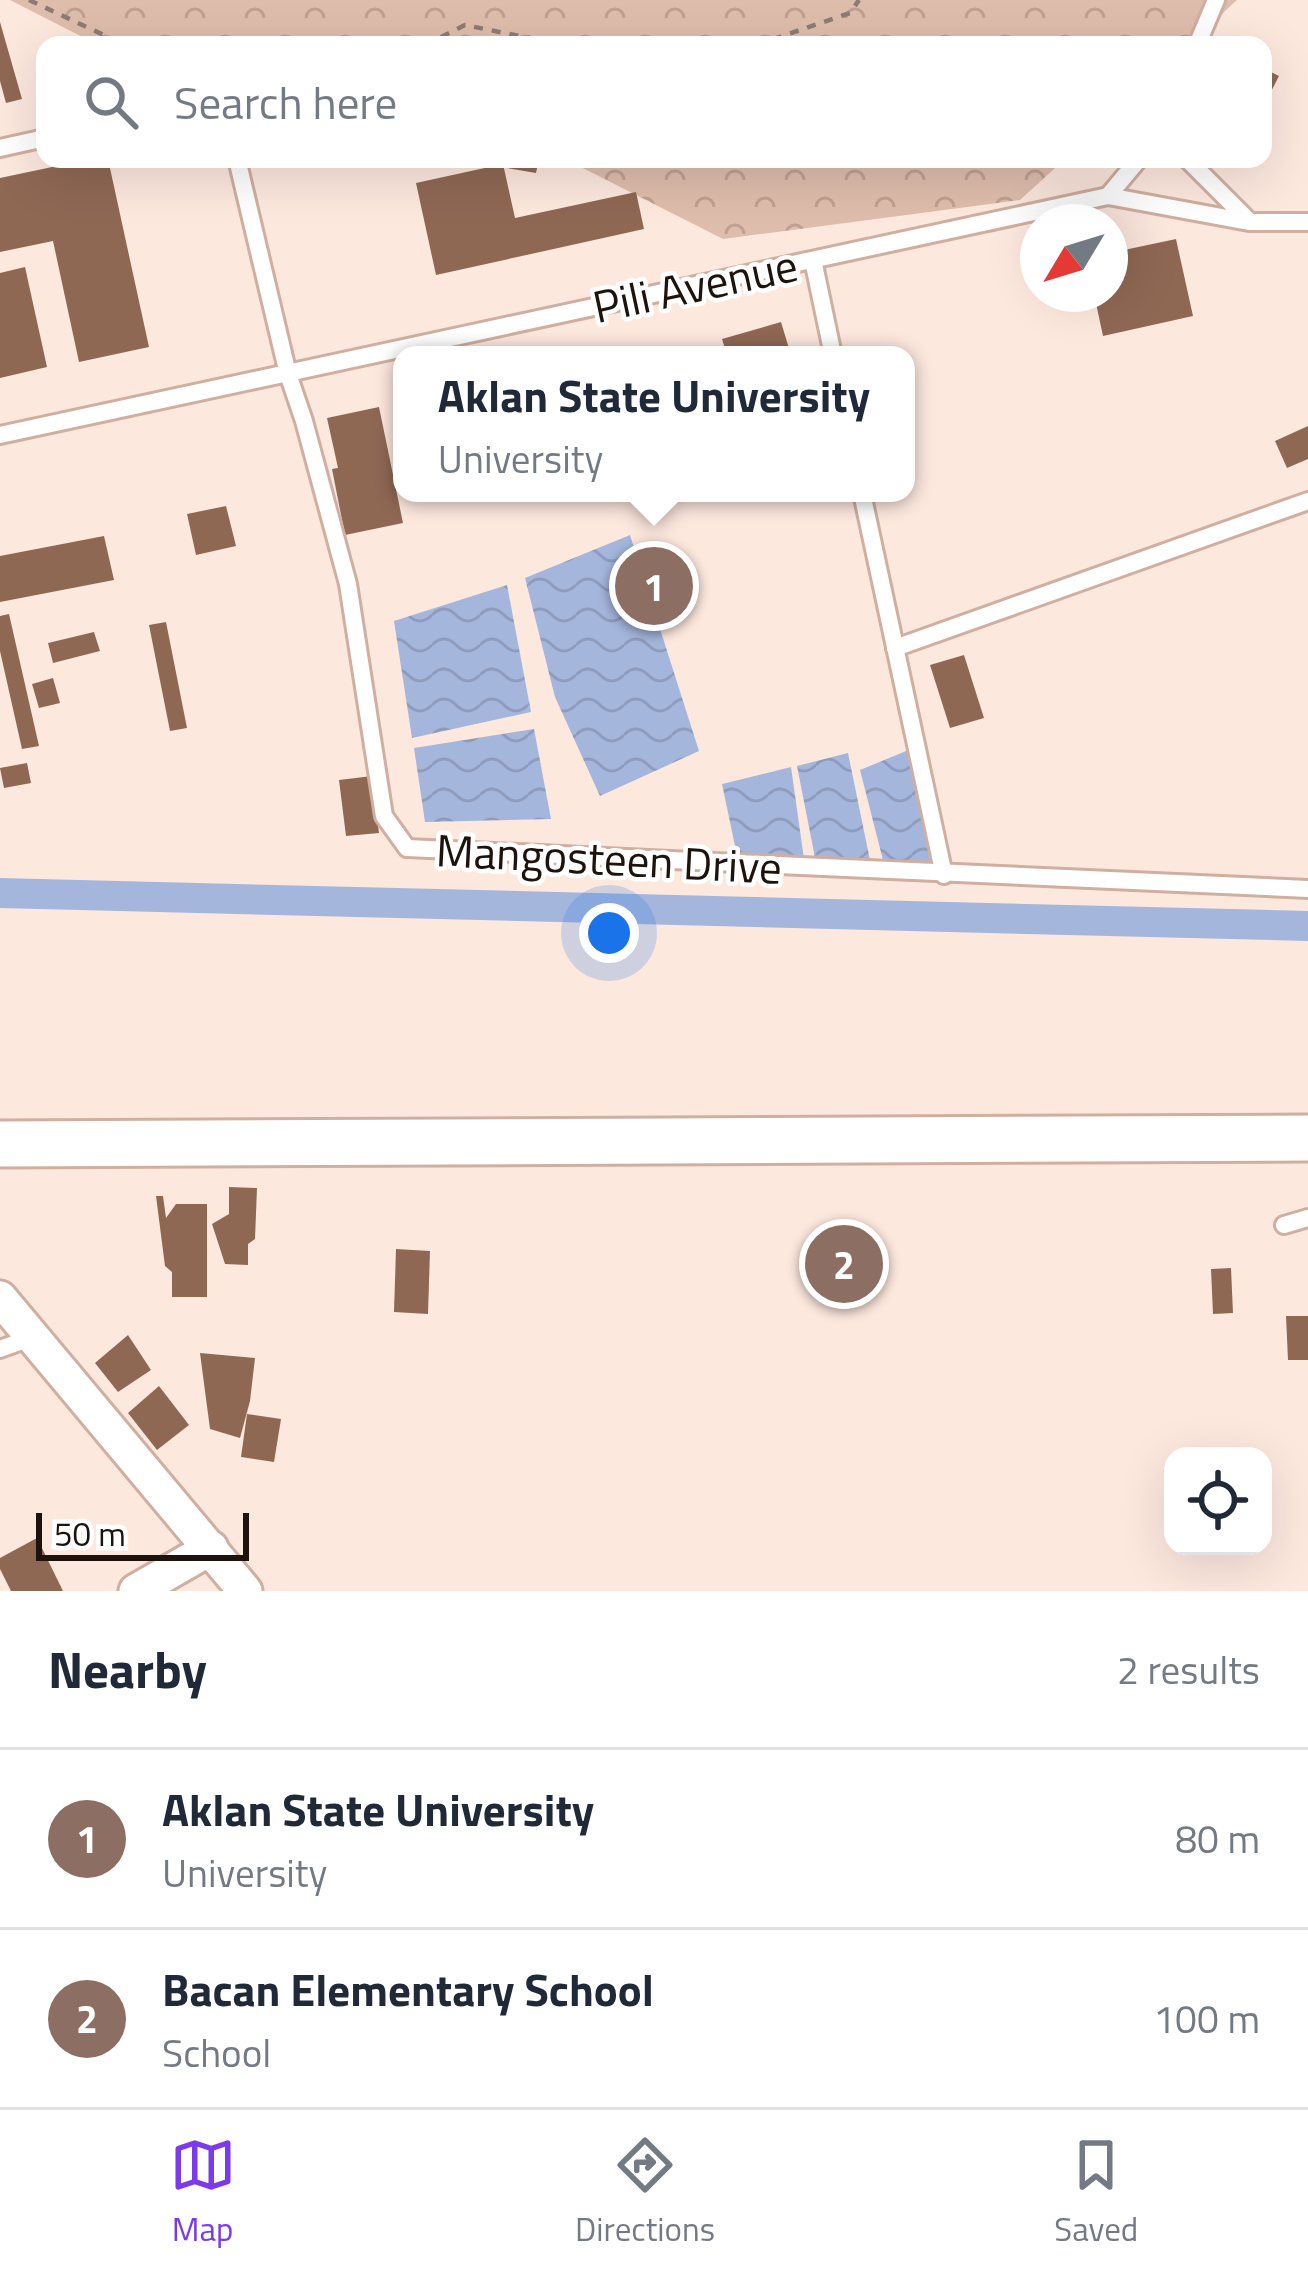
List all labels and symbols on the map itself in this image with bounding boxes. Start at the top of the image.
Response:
north arrow [1020,204,1128,312]
street label: Pili Avenue [586,230,804,340]
pin: 1 [615,541,693,631]
street label: Mangosteen Drive [434,815,784,901]
your location [579,903,639,963]
pin: 2 [805,1219,883,1309]
scale bar [36,1507,249,1560]

